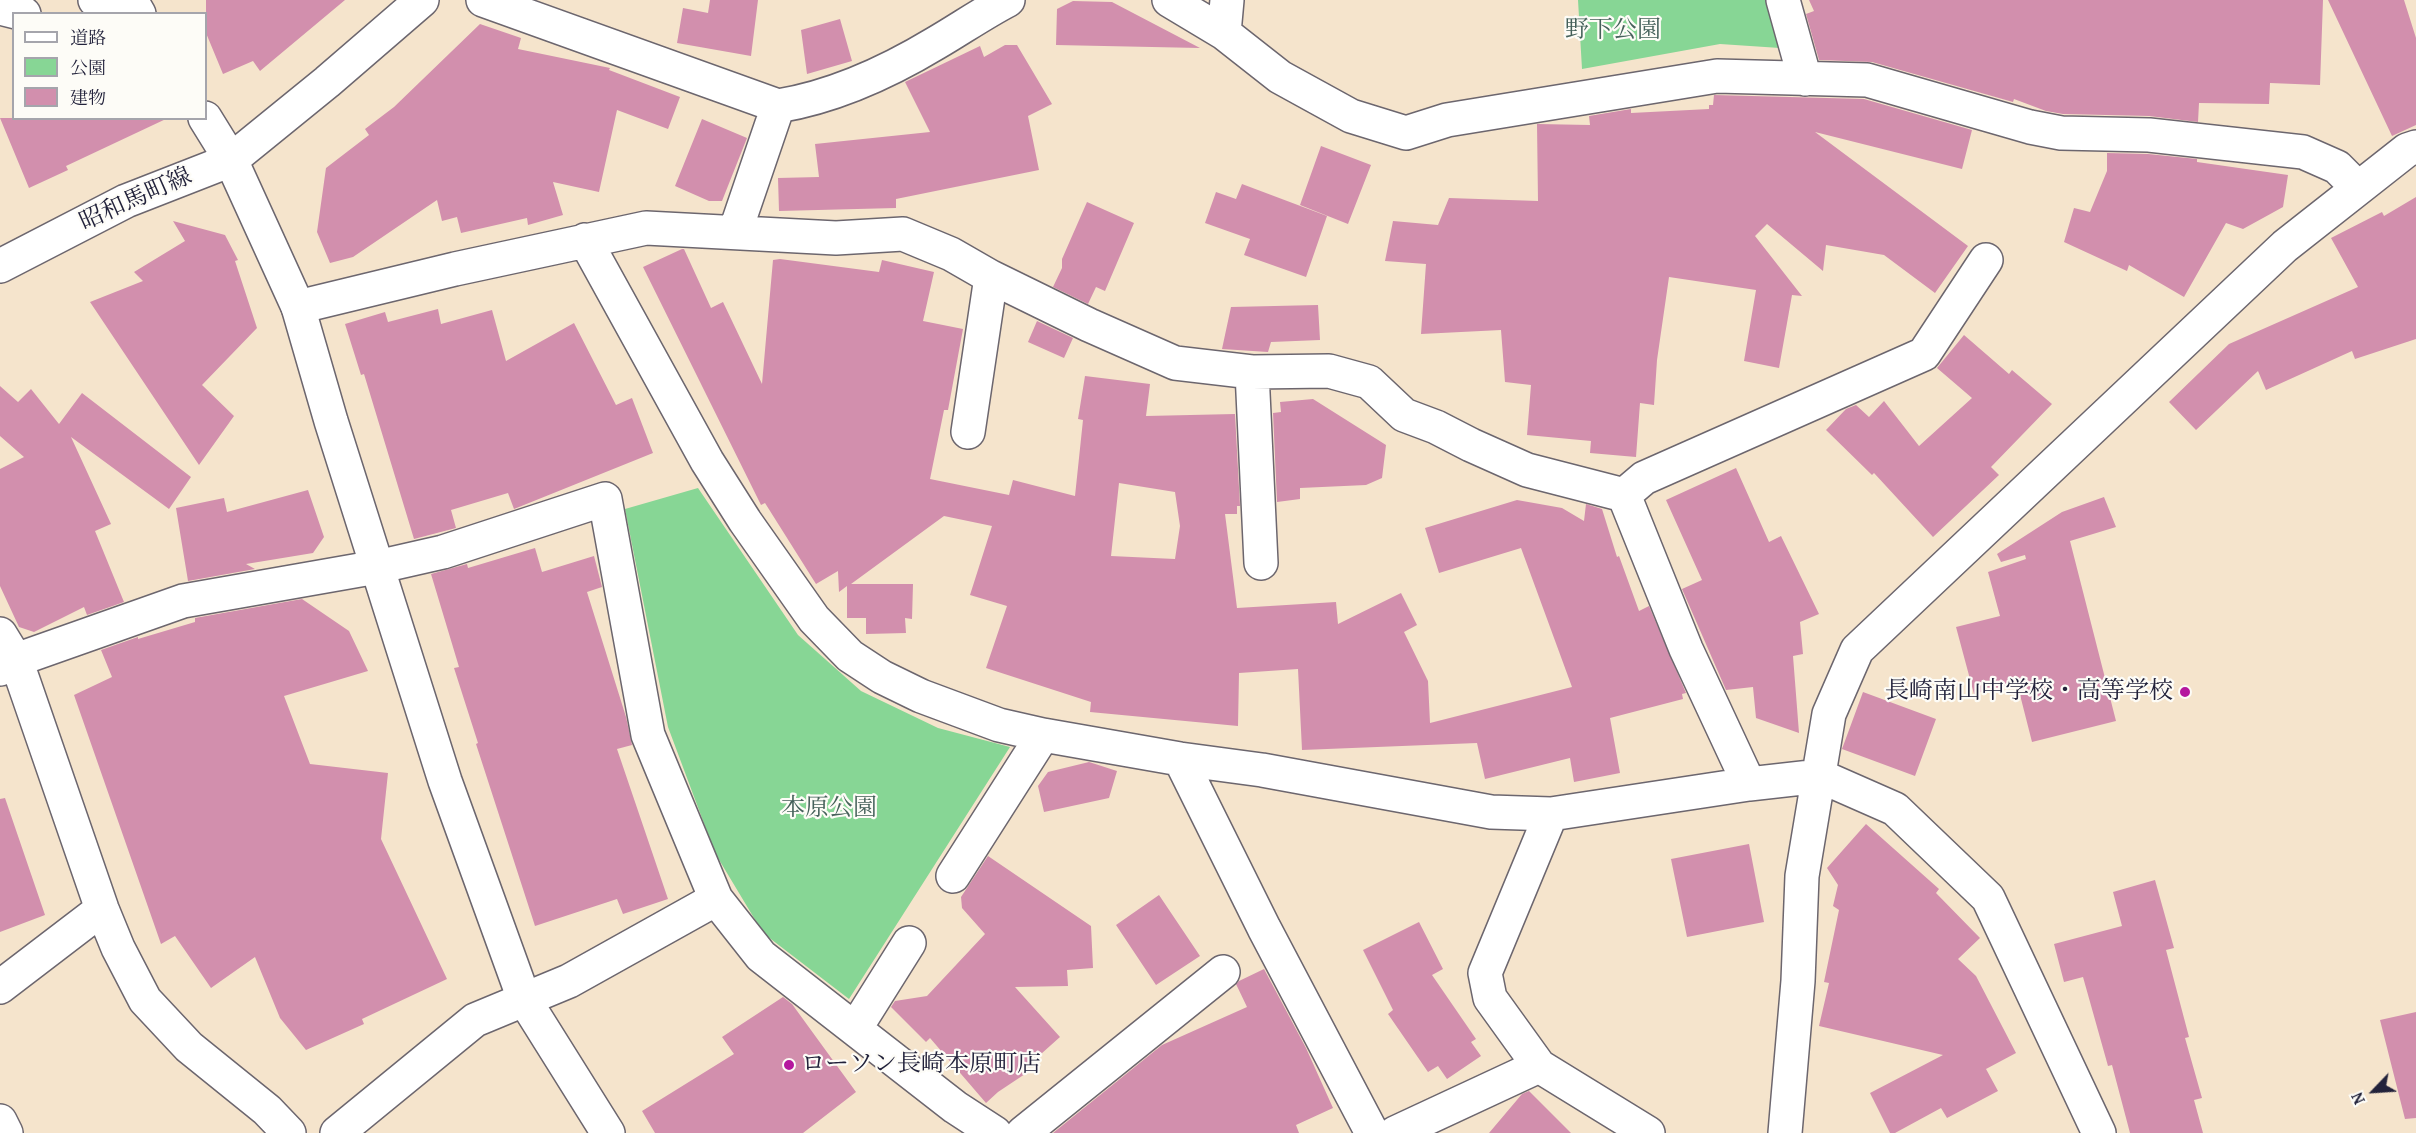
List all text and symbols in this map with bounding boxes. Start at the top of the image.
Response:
legend [12,12,207,120]
park label: 野下公園 [1565,17,1661,45]
text: 道路 [70,24,106,51]
text: 公園 [70,54,106,81]
text: 建物 [70,84,106,111]
street label: 昭和馬町線 [75,162,197,238]
place label: 長崎南山中学校・高等学校 [1885,678,2173,706]
marker: 長崎南山中学校・高等学校 [2178,685,2192,699]
park label: 本原公園 [781,795,877,823]
place label: ローソン長崎本原町店 [801,1051,1041,1079]
marker: ローソン長崎本原町店 [782,1058,796,1072]
north arrow [2344,1061,2404,1121]
text: N [2345,1089,2371,1109]

